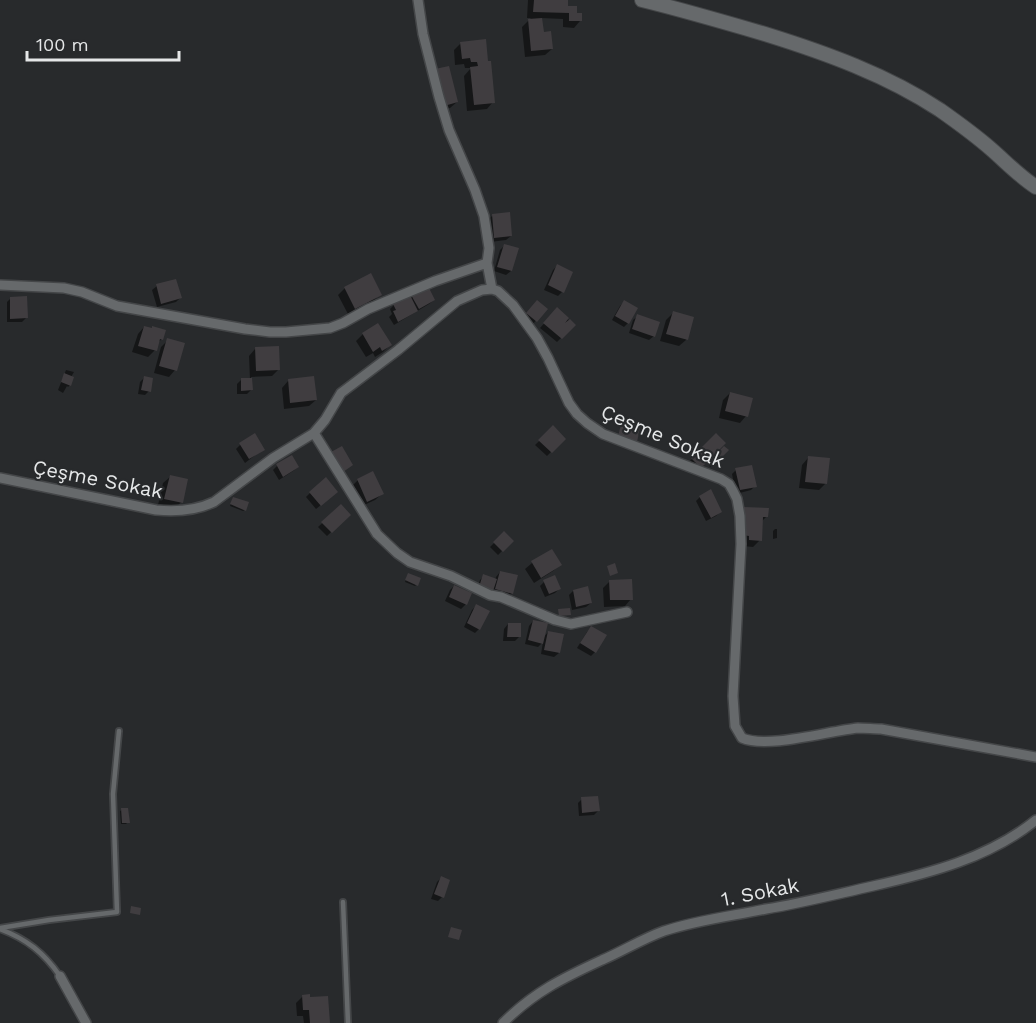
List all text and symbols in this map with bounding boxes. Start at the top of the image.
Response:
scale bar [27,24,178,62]
text: 100 m [36,34,89,55]
street label: Çeşme Sokak [598,399,728,473]
street label: Çeşme Sokak [31,455,165,503]
street label: 1. Sokak [719,873,801,911]

